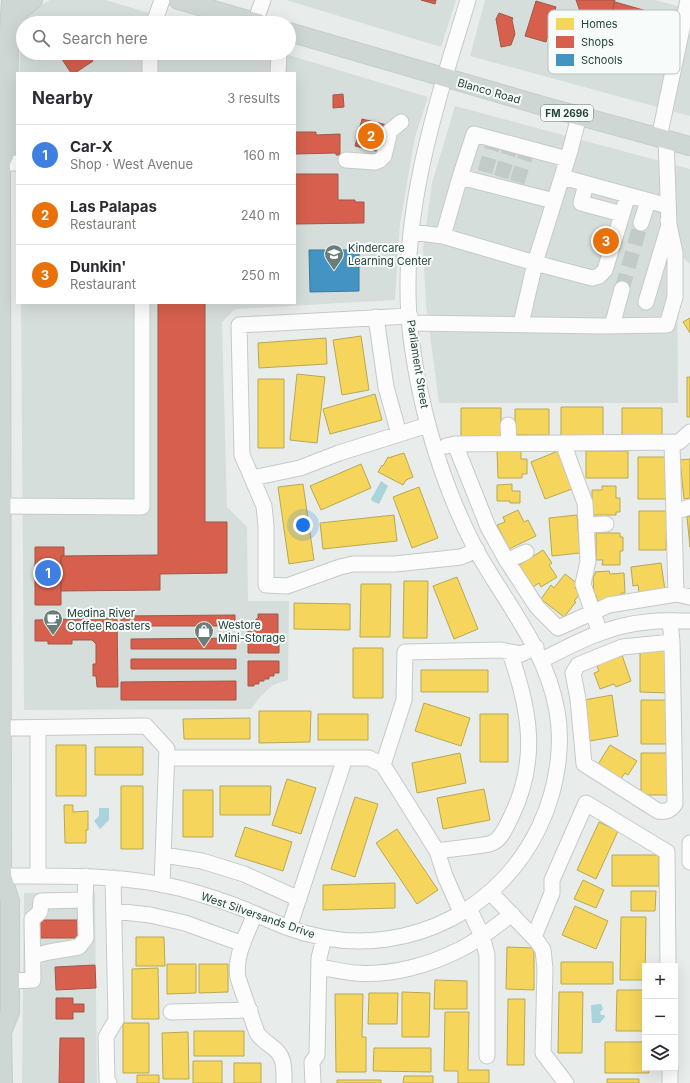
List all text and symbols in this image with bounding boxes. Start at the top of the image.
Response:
legend [548,10,680,74]
search box [16,16,296,60]
text: Homes [581,17,618,31]
icon: search [30,27,52,49]
text: Search here [62,29,148,48]
text: Shops [581,35,614,49]
text: Schools [581,53,623,67]
street label: Blanco Road [456,75,522,107]
text: Nearby [32,88,93,108]
text: 3 results [227,90,280,106]
road number: FM 2696 [541,105,593,121]
pin: 2 [358,121,384,151]
text: Car-X [70,137,113,156]
text: 1 [42,147,48,163]
text: 160 m [243,147,280,163]
text: Shop · West Avenue [70,156,193,172]
text: Las Palapas [70,197,157,216]
text: 2 [41,207,49,223]
text: 240 m [241,207,280,223]
text: Restaurant [70,216,136,232]
pin: 3 [593,226,619,256]
place label: Kindercare Learning Center [348,241,432,268]
school or university icon: Kindercare Learning Center [323,243,345,271]
text: Dunkin' [70,257,126,276]
text: 3 [41,267,49,283]
text: 250 m [241,267,280,283]
text: Restaurant [70,276,136,292]
street label: Parliament Street [404,319,432,410]
your location [293,515,313,535]
pin: 1 [35,558,61,588]
place label: Medina River Coffee Roasters [67,606,151,633]
cafe icon: Medina River Coffee Roasters [42,608,64,636]
place label: Westore Mini-Storage [218,618,285,645]
shop icon: Westore Mini-Storage [193,620,215,648]
street label: West Silversands Drive [199,889,317,941]
map controls [642,963,678,1071]
button: + [642,963,678,999]
button: − [642,999,678,1035]
button: layers [642,1035,678,1071]

